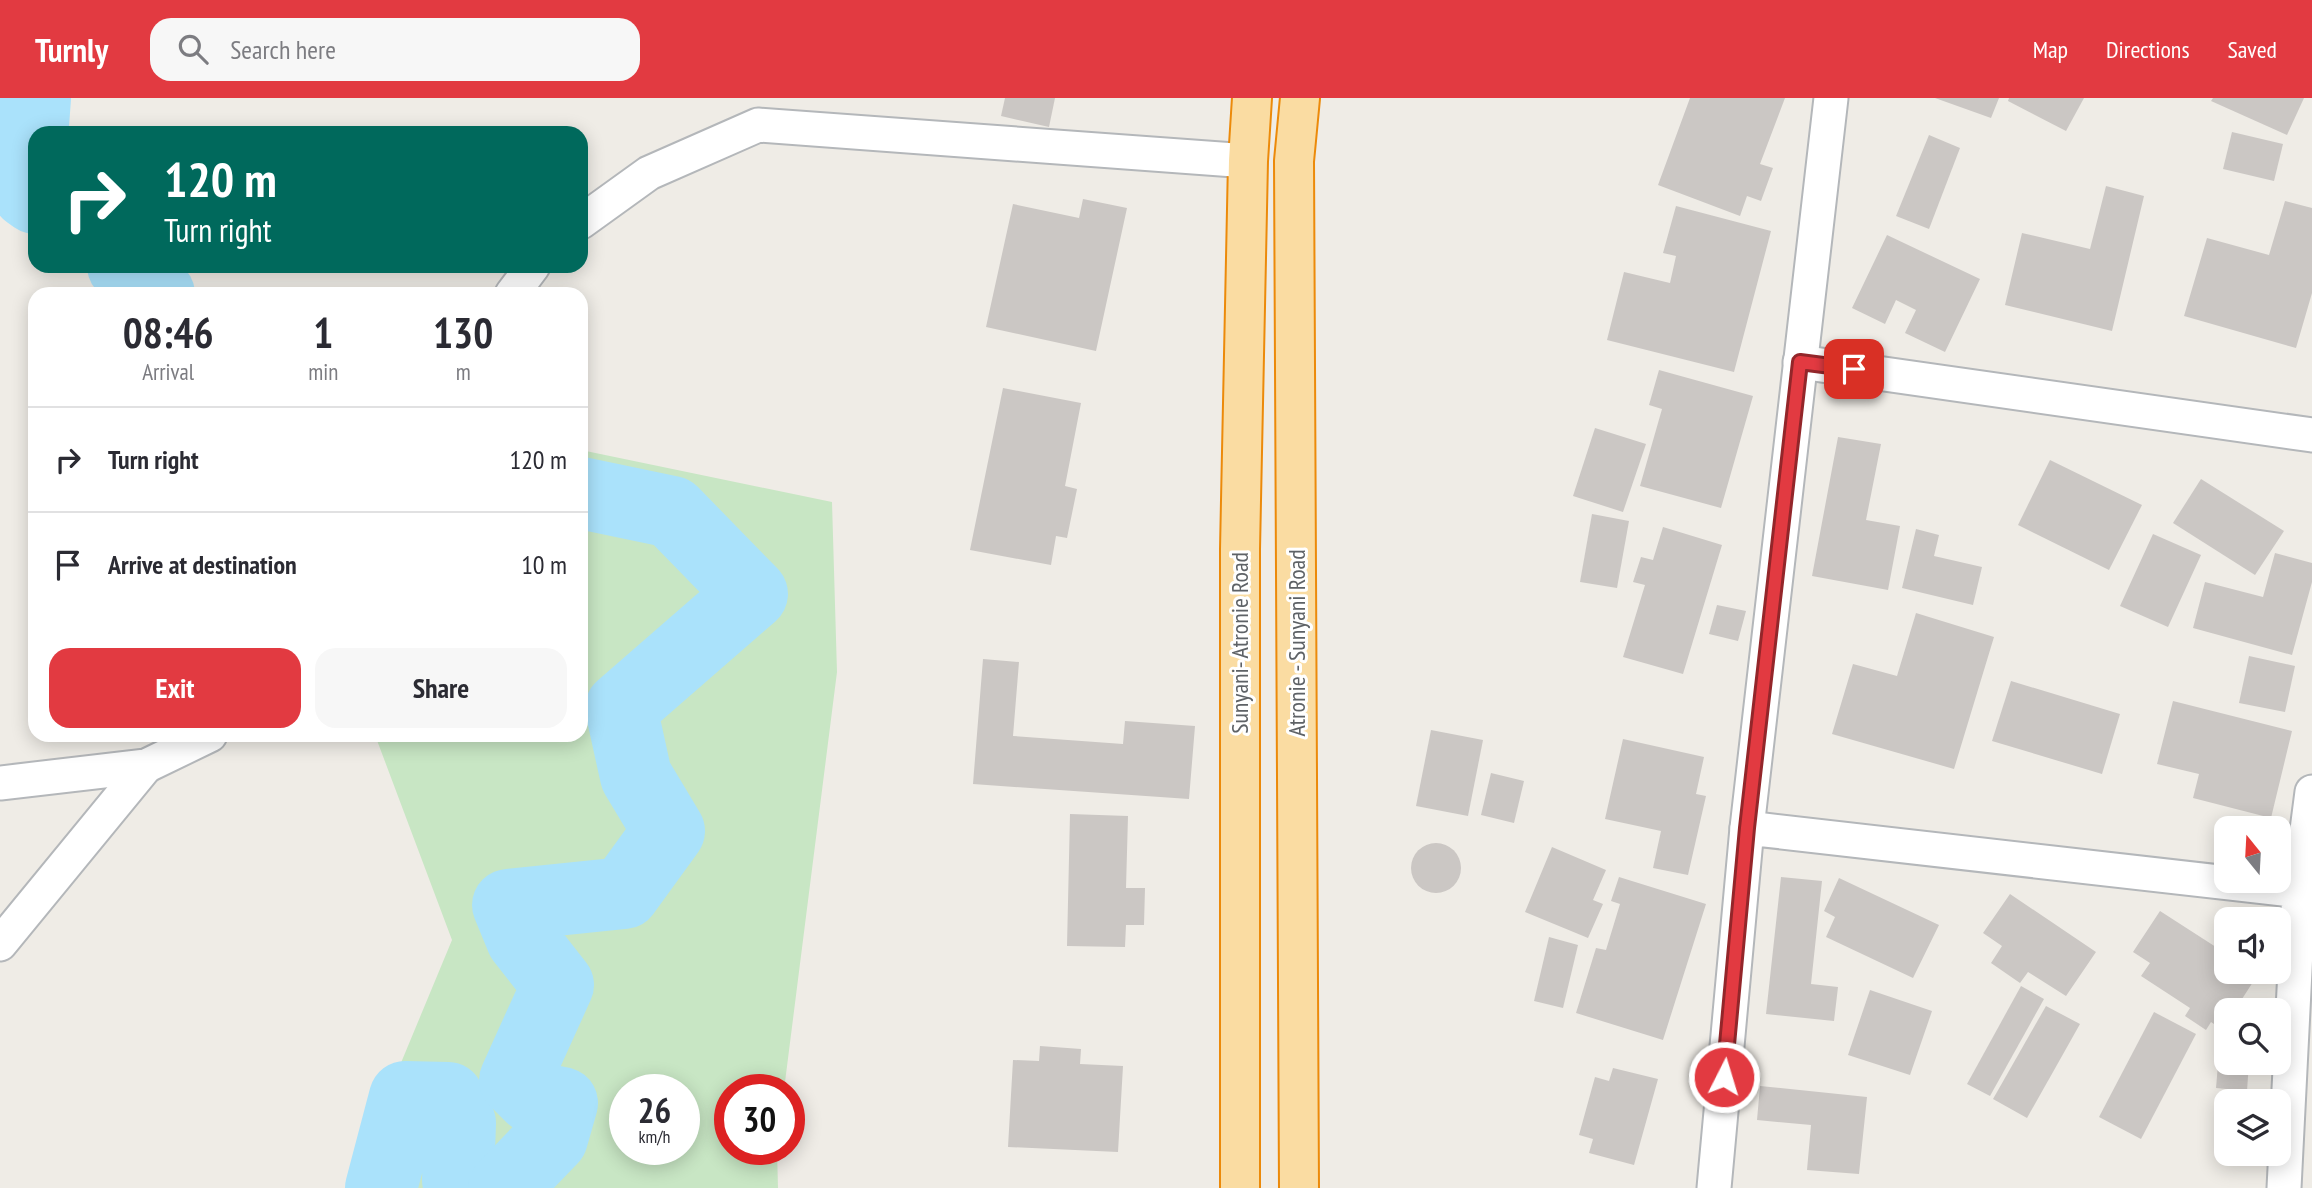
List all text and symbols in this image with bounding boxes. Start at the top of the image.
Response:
search box [150,18,640,81]
text: Turnly [35,28,108,71]
icon: search [174,30,212,68]
text: Search here [230,33,336,66]
text: Map [2033,34,2068,65]
text: Directions [2106,34,2190,65]
text: Saved [2228,34,2277,65]
text: 120 m [164,147,277,211]
icon: right [49,154,140,245]
text: Turn right [164,209,272,251]
text: 08:46 [123,305,214,360]
text: 1 [313,305,333,360]
text: 130 [433,305,493,360]
pin [1824,339,1884,399]
icon: arrive [1835,350,1873,388]
text: Arrival [142,357,194,386]
text: min [308,357,338,386]
text: m [456,357,471,386]
icon: right [49,441,87,479]
text: Turn right [108,443,199,476]
text: 120 m [509,443,567,476]
icon: arrive [49,546,87,584]
text: Arrive at destination [108,548,297,581]
text: 10 m [521,548,567,581]
street label: Atronie - Sunyani Road [1281,549,1312,737]
street label: Sunyani- Atronie Road [1224,552,1255,734]
button: Exit [49,648,301,728]
button: Share [315,648,567,728]
north arrow [2214,816,2291,892]
map controls [2214,816,2291,1166]
button: sound [2214,907,2291,984]
button: search [2214,998,2291,1075]
position arrow [1687,1040,1761,1114]
speed limit sign: 30 [714,1074,805,1165]
text: 26 [638,1087,671,1133]
button: layers [2214,1089,2291,1166]
text: km/h [639,1125,670,1148]

